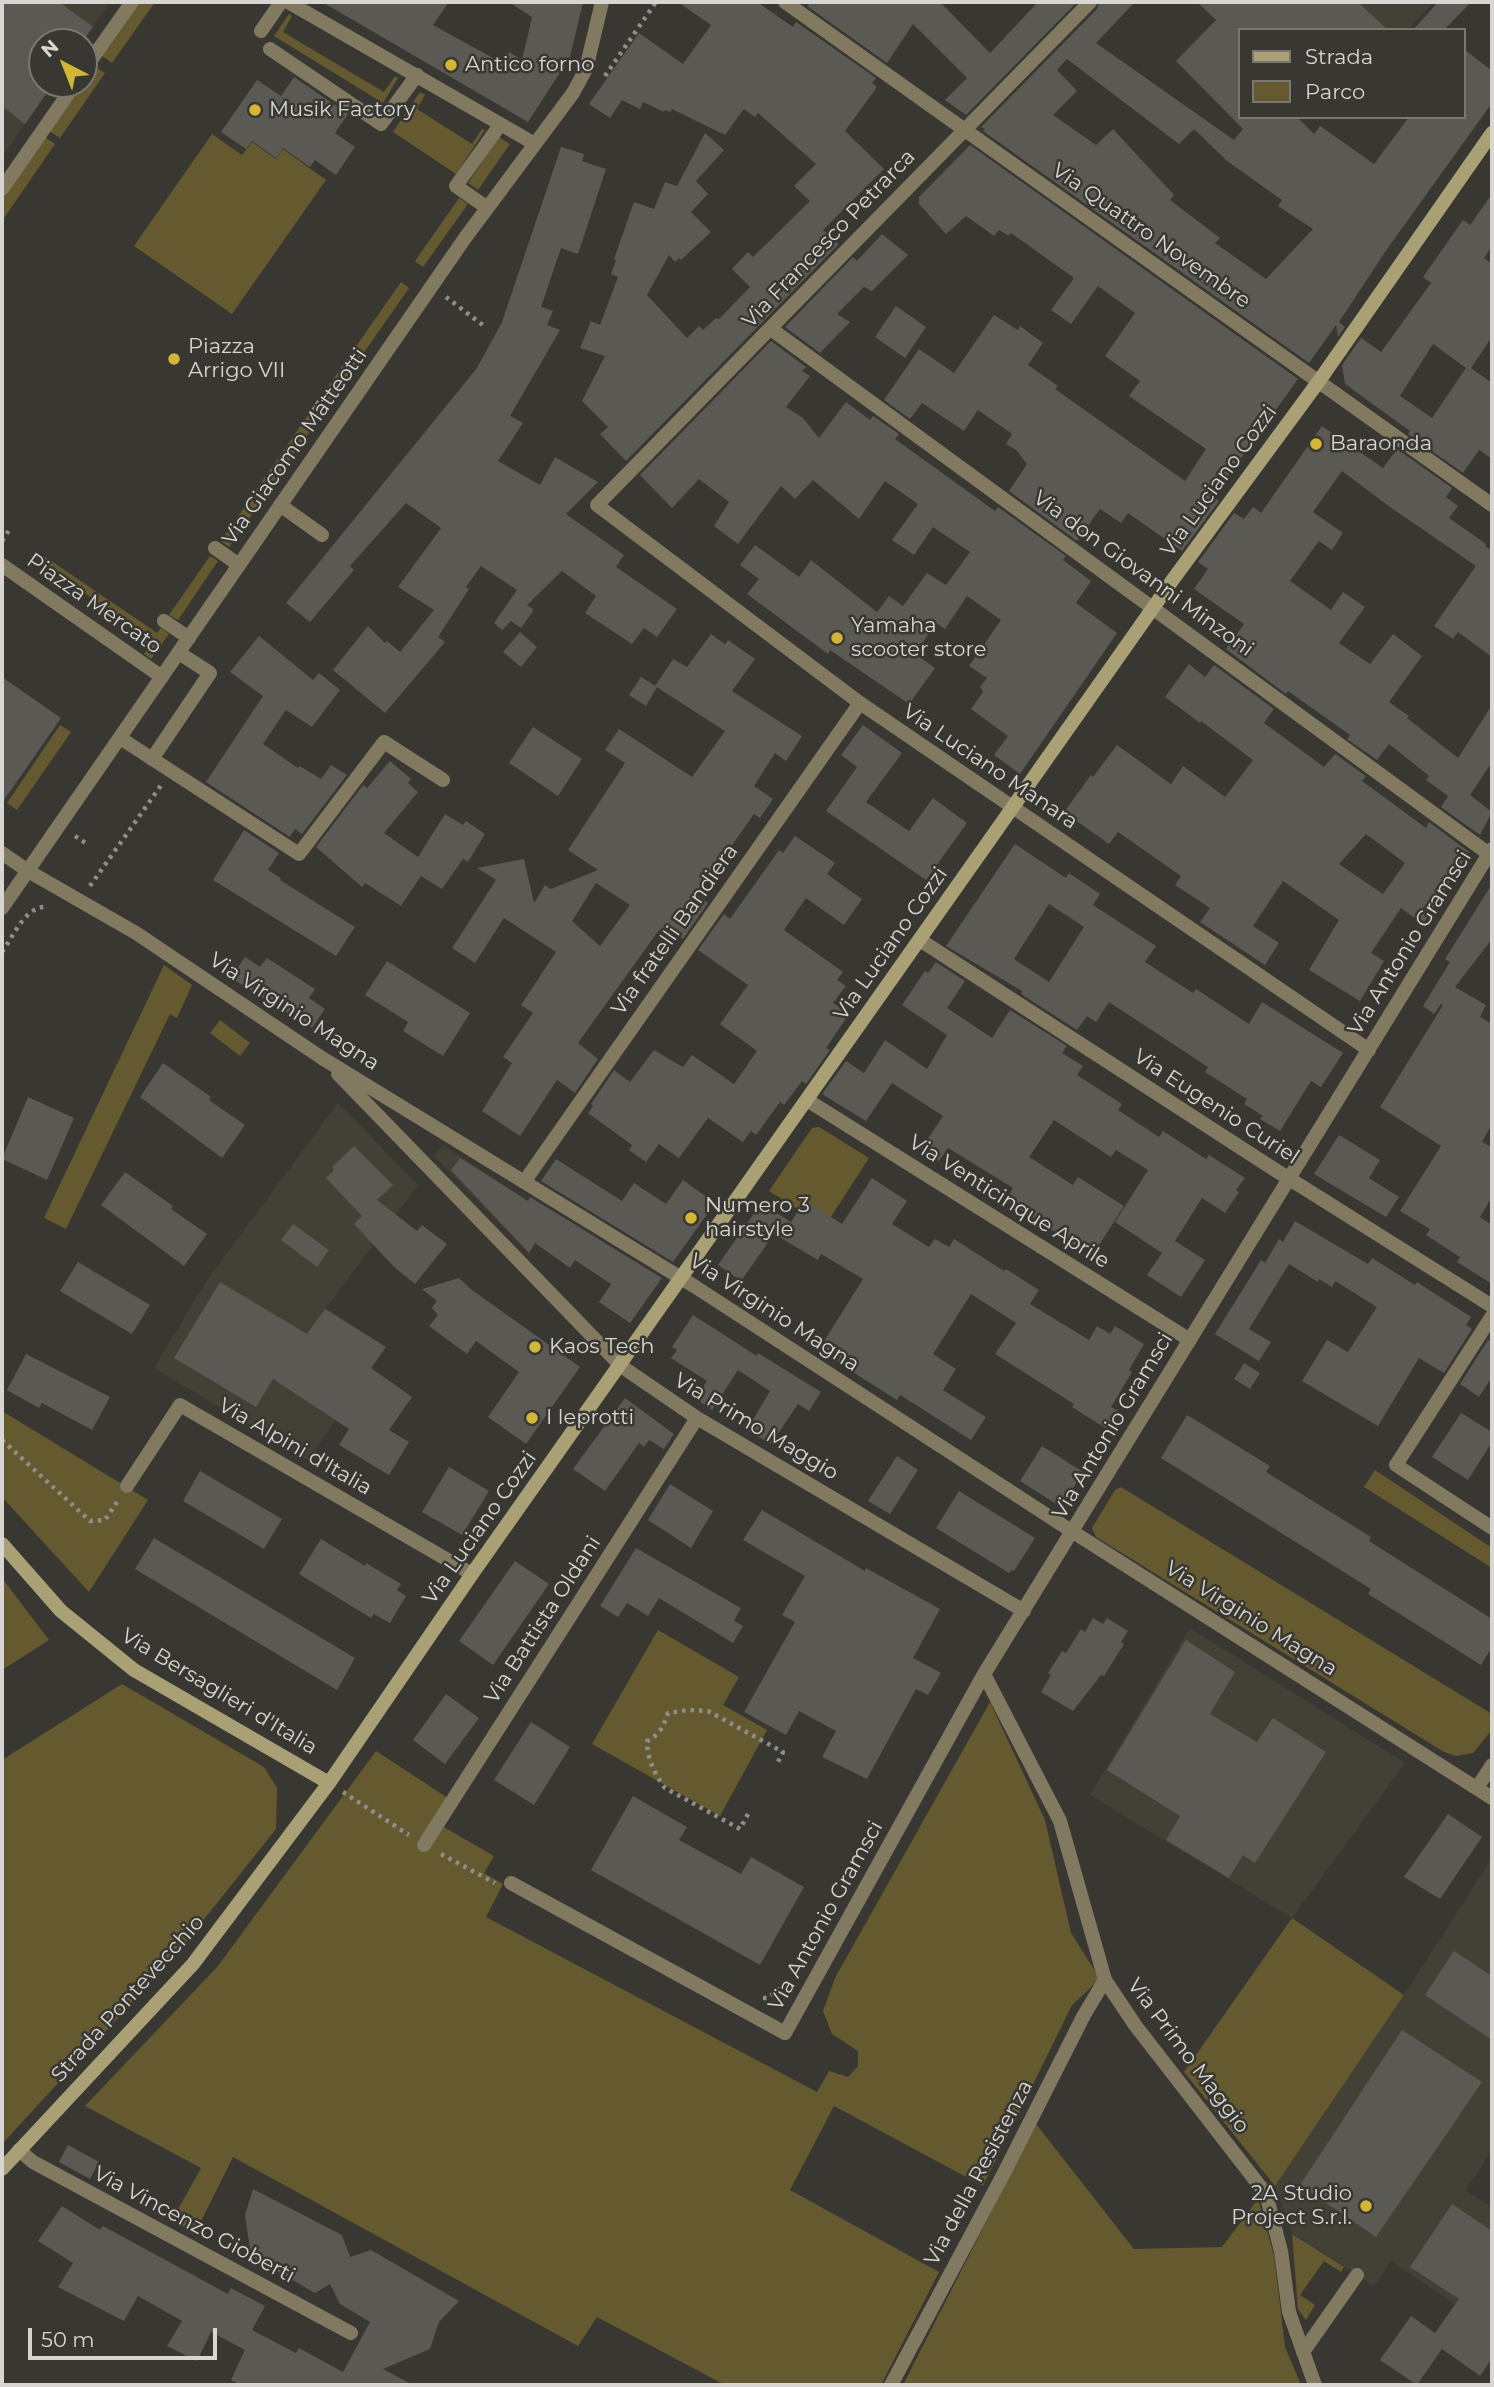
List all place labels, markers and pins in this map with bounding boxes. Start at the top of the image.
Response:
place label: Antico forno [465,52,594,78]
marker: Antico forno [443,57,459,73]
place label: Musik Factory [269,97,415,123]
marker: Musik Factory [247,102,263,118]
place label: Piazza Arrigo VII [188,334,285,384]
marker: Piazza Arrigo VII [166,351,182,367]
place label: Baraonda [1330,431,1432,457]
marker: Baraonda [1308,436,1324,452]
place label: Yamaha scooter store [851,613,986,663]
marker: Yamaha scooter store [829,630,845,646]
place label: Numero 3 hairstyle [705,1193,810,1243]
marker: Numero 3 hairstyle [683,1210,699,1226]
place label: Kaos Tech [549,1334,654,1360]
marker: Kaos Tech [527,1339,543,1355]
place label: I leprotti [546,1405,634,1431]
marker: I leprotti [524,1410,540,1426]
place label: 2A Studio Project S.r.l. [1231,2181,1352,2231]
marker: 2A Studio Project S.r.l. [1358,2198,1374,2214]

